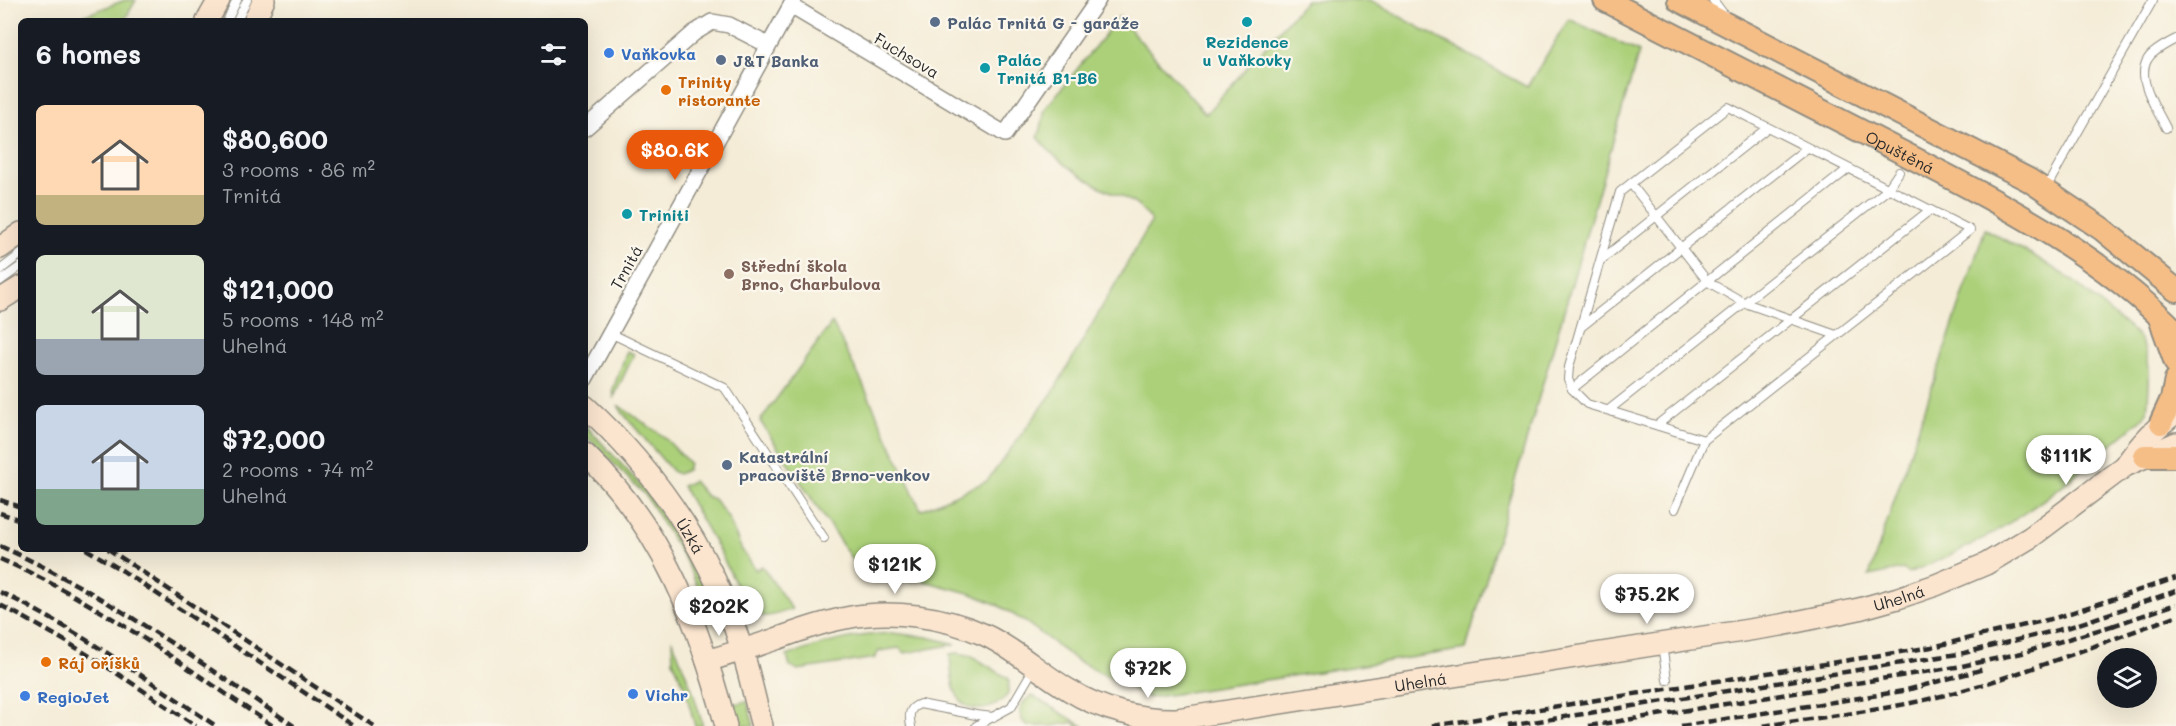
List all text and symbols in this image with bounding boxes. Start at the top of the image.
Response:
place label: Palác Trnitá G - garáže [947,12,1139,33]
marker: Palác Trnitá G - garáže [928,15,942,29]
marker: Rezidence u Vaňkovky [1240,15,1254,29]
street label: Fuchsova [871,28,943,83]
place label: Rezidence u Vaňkovky [1203,31,1292,70]
text: 6 homes [36,37,141,71]
icon: filters [537,38,570,71]
place label: Vaňkovka [621,43,696,64]
marker: Vaňkovka [602,46,616,60]
place label: Palác Trnitá B1-B6 [997,49,1097,88]
place label: J&T Banka [733,50,819,71]
marker: J&T Banka [714,53,728,67]
marker: Palác Trnitá B1-B6 [978,61,992,75]
place label: Trinity ristorante [678,71,761,110]
marker: Trinity ristorante [659,83,673,97]
text: $80,600 [222,122,328,156]
street label: Opuštěná [1862,125,1938,178]
icon: home [84,129,156,201]
pin: $80.6K [626,130,724,181]
text: $80.6K [640,136,710,162]
text: 3 rooms · 86 m² [222,156,375,182]
text: Trnitá [222,182,282,208]
place label: Triniti [639,204,689,225]
marker: Triniti [620,207,634,221]
street label: Trnitá [605,241,647,293]
place label: Střední škola Brno, Charbulova [741,255,881,294]
marker: Střední škola Brno, Charbulova [722,267,736,281]
text: $121,000 [222,272,334,306]
icon: home [84,279,156,351]
text: 5 rooms · 148 m² [222,306,384,332]
text: Uhelná [222,332,288,358]
text: $72,000 [222,422,325,456]
icon: home [84,429,156,501]
pin: $111K [2024,435,2108,486]
text: $111K [2040,441,2092,467]
place label: Katastrální pracoviště Brno-venkov [739,446,931,485]
text: 2 rooms · 74 m² [222,456,373,482]
marker: Katastrální pracoviště Brno-venkov [720,458,734,472]
text: Uhelná [222,482,288,508]
street label: Úzká [672,514,710,557]
pin: $121K [853,544,937,595]
text: $121K [868,550,922,576]
pin: $75.2K [1598,574,1696,625]
street label: Uhelná [1871,579,1927,615]
text: $75.2K [1614,580,1680,606]
pin: $202K [677,586,761,637]
text: $202K [689,592,749,618]
pin: $72K [1112,648,1184,699]
map controls [2097,648,2157,708]
button: layers [2097,648,2157,708]
place label: Ráj oříšků [58,652,140,673]
text: $72K [1124,654,1172,680]
marker: Ráj oříšků [39,655,53,669]
street label: Uhelná [1393,667,1448,696]
place label: Vichr [645,684,688,705]
place label: RegioJet [37,686,109,707]
marker: Vichr [626,687,640,701]
marker: RegioJet [18,689,32,703]

